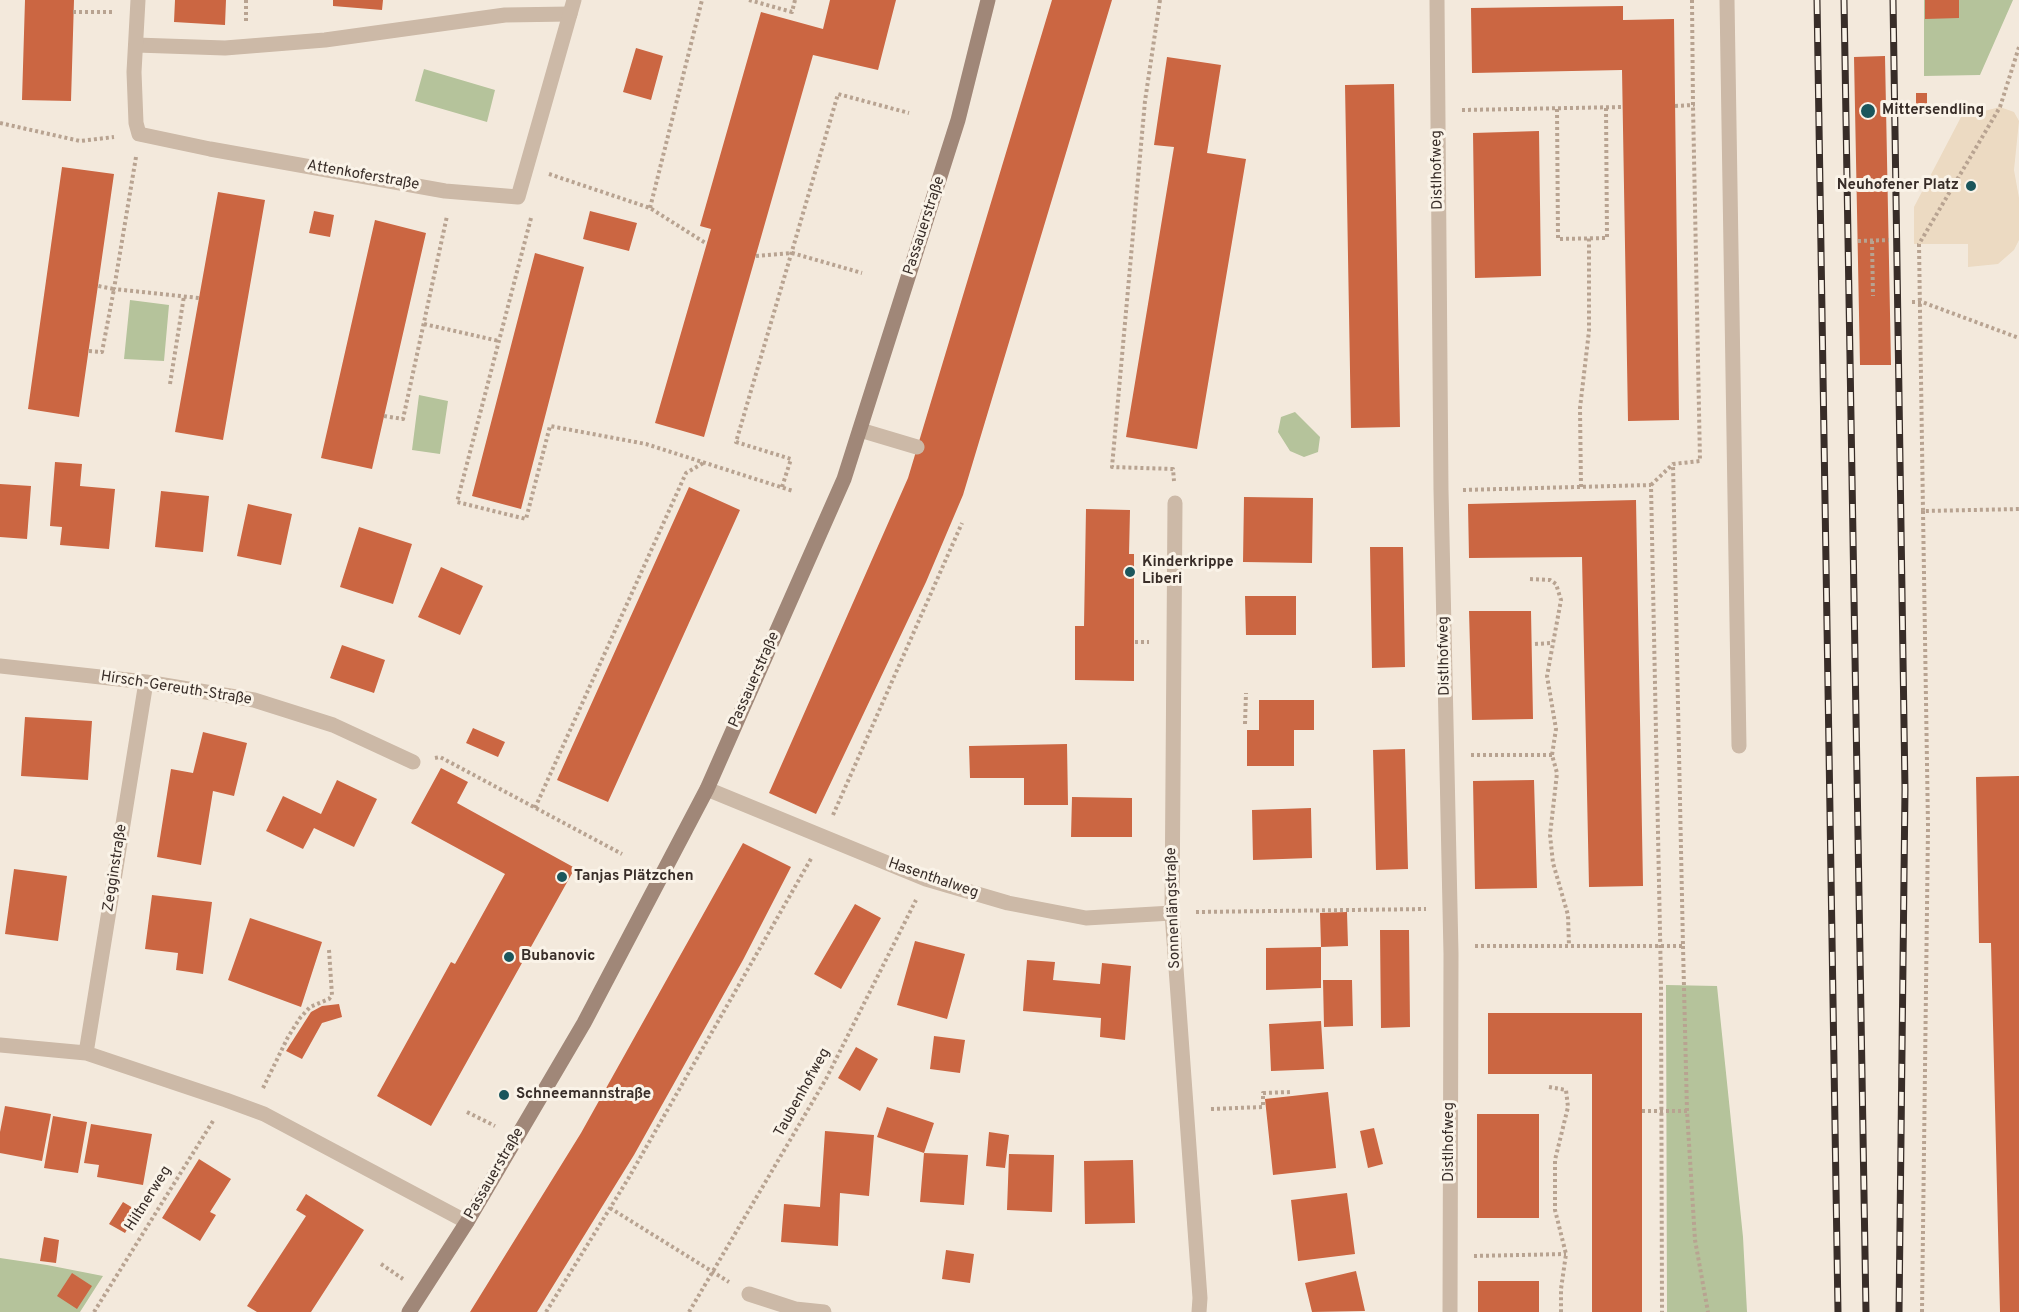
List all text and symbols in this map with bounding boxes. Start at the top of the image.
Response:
marker: Mittersendling [1859,102,1877,120]
place label: Mittersendling [1882,102,1984,120]
street label: Distlhofweg [1428,130,1448,210]
street label: Attenkoferstraße [305,157,421,195]
street label: Passauerstraße [901,174,949,278]
place label: Neuhofener Platz [1837,177,1959,195]
marker: Neuhofener Platz [1964,179,1978,193]
place label: Kinderkrippe Liberi [1142,554,1234,589]
marker: Kinderkrippe Liberi [1123,565,1137,579]
street label: Distlhofweg [1435,616,1455,696]
street label: Passauerstraße [726,629,784,731]
street label: Hirsch-Gereuth-Straße [99,668,253,710]
street label: Zegginstraße [100,823,132,913]
street label: Sonnenlängstraße [1163,847,1185,969]
street label: Hasenthalweg [885,855,981,903]
place label: Tanjas Plätzchen [574,868,694,886]
marker: Tanjas Plätzchen [555,870,569,884]
place label: Bubanovic [521,948,595,966]
marker: Bubanovic [502,950,516,964]
street label: Taubenhofweg [771,1045,835,1141]
place label: Schneemannstraße [516,1086,651,1104]
marker: Schneemannstraße [497,1088,511,1102]
street label: Distlhofweg [1441,1102,1459,1182]
street label: Passauerstraße [461,1125,529,1223]
street label: Hiltnerweg [122,1163,176,1235]

